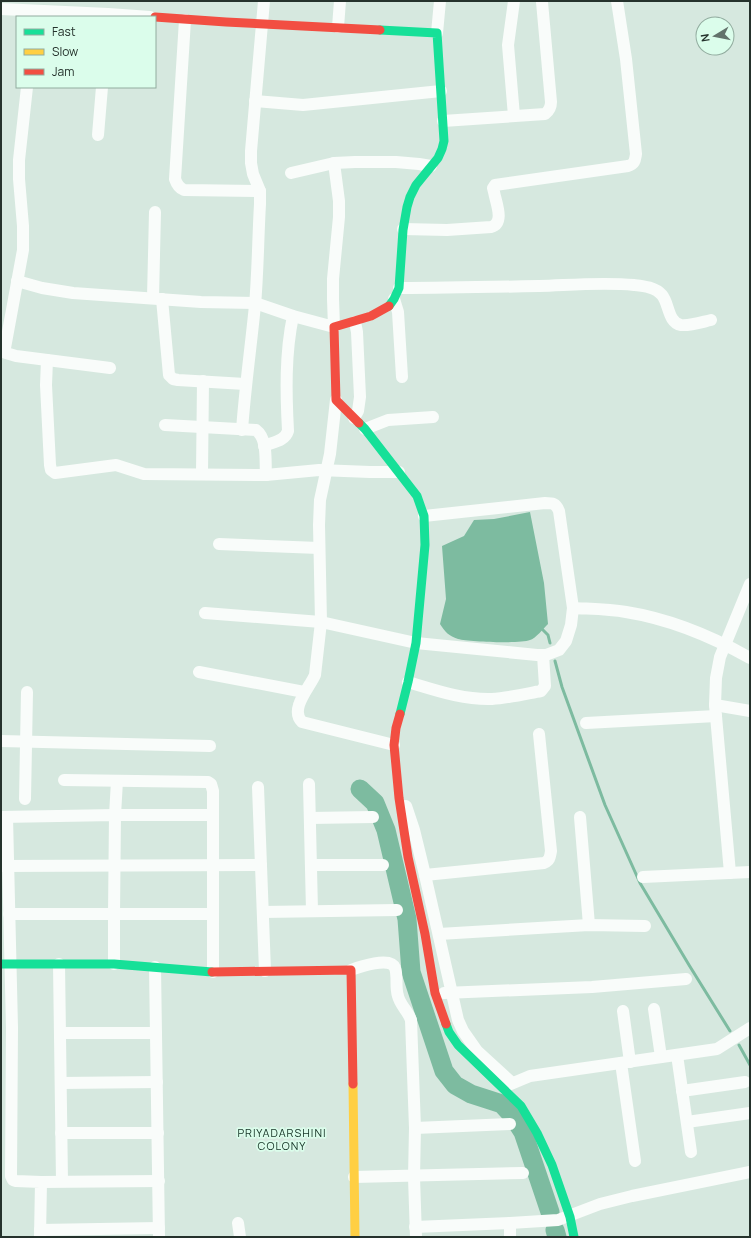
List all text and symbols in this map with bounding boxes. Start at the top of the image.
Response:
legend [16,16,156,88]
north arrow [695,16,735,56]
text: Fast [52,23,76,40]
text: N [697,33,713,43]
text: Slow [52,43,78,60]
text: Jam [52,63,74,80]
district label: PRIYADARSHINI COLONY [237,1125,327,1153]

